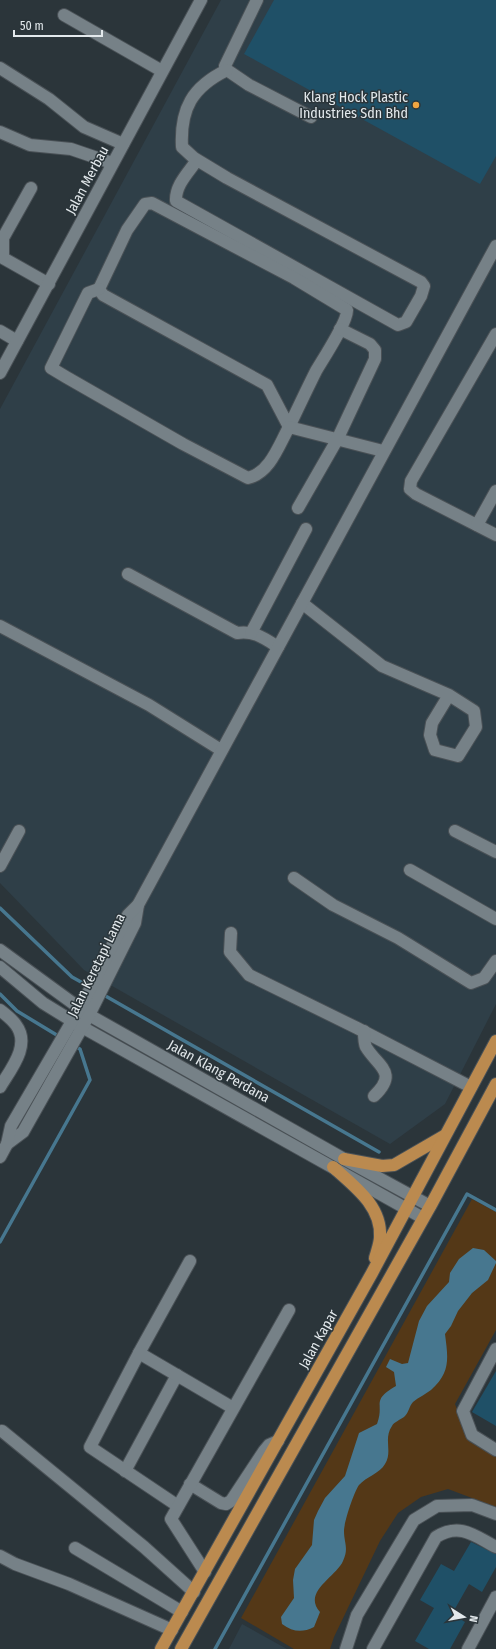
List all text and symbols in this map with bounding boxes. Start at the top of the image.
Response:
scale bar [14,12,102,38]
text: 50 m [20,19,44,33]
place label: Klang Hock Plastic Industries Sdn Bhd [299,89,408,122]
marker: Klang Hock Plastic Industries Sdn Bhd [411,100,421,110]
street label: Jalan Merbau [62,143,113,217]
street label: Jalan Keretapi Lama [64,910,129,1020]
street label: Jalan Klang Perdana [165,1036,273,1107]
street label: Jalan Kapar [295,1307,342,1372]
north arrow [444,1597,484,1637]
text: N [466,1614,480,1623]

